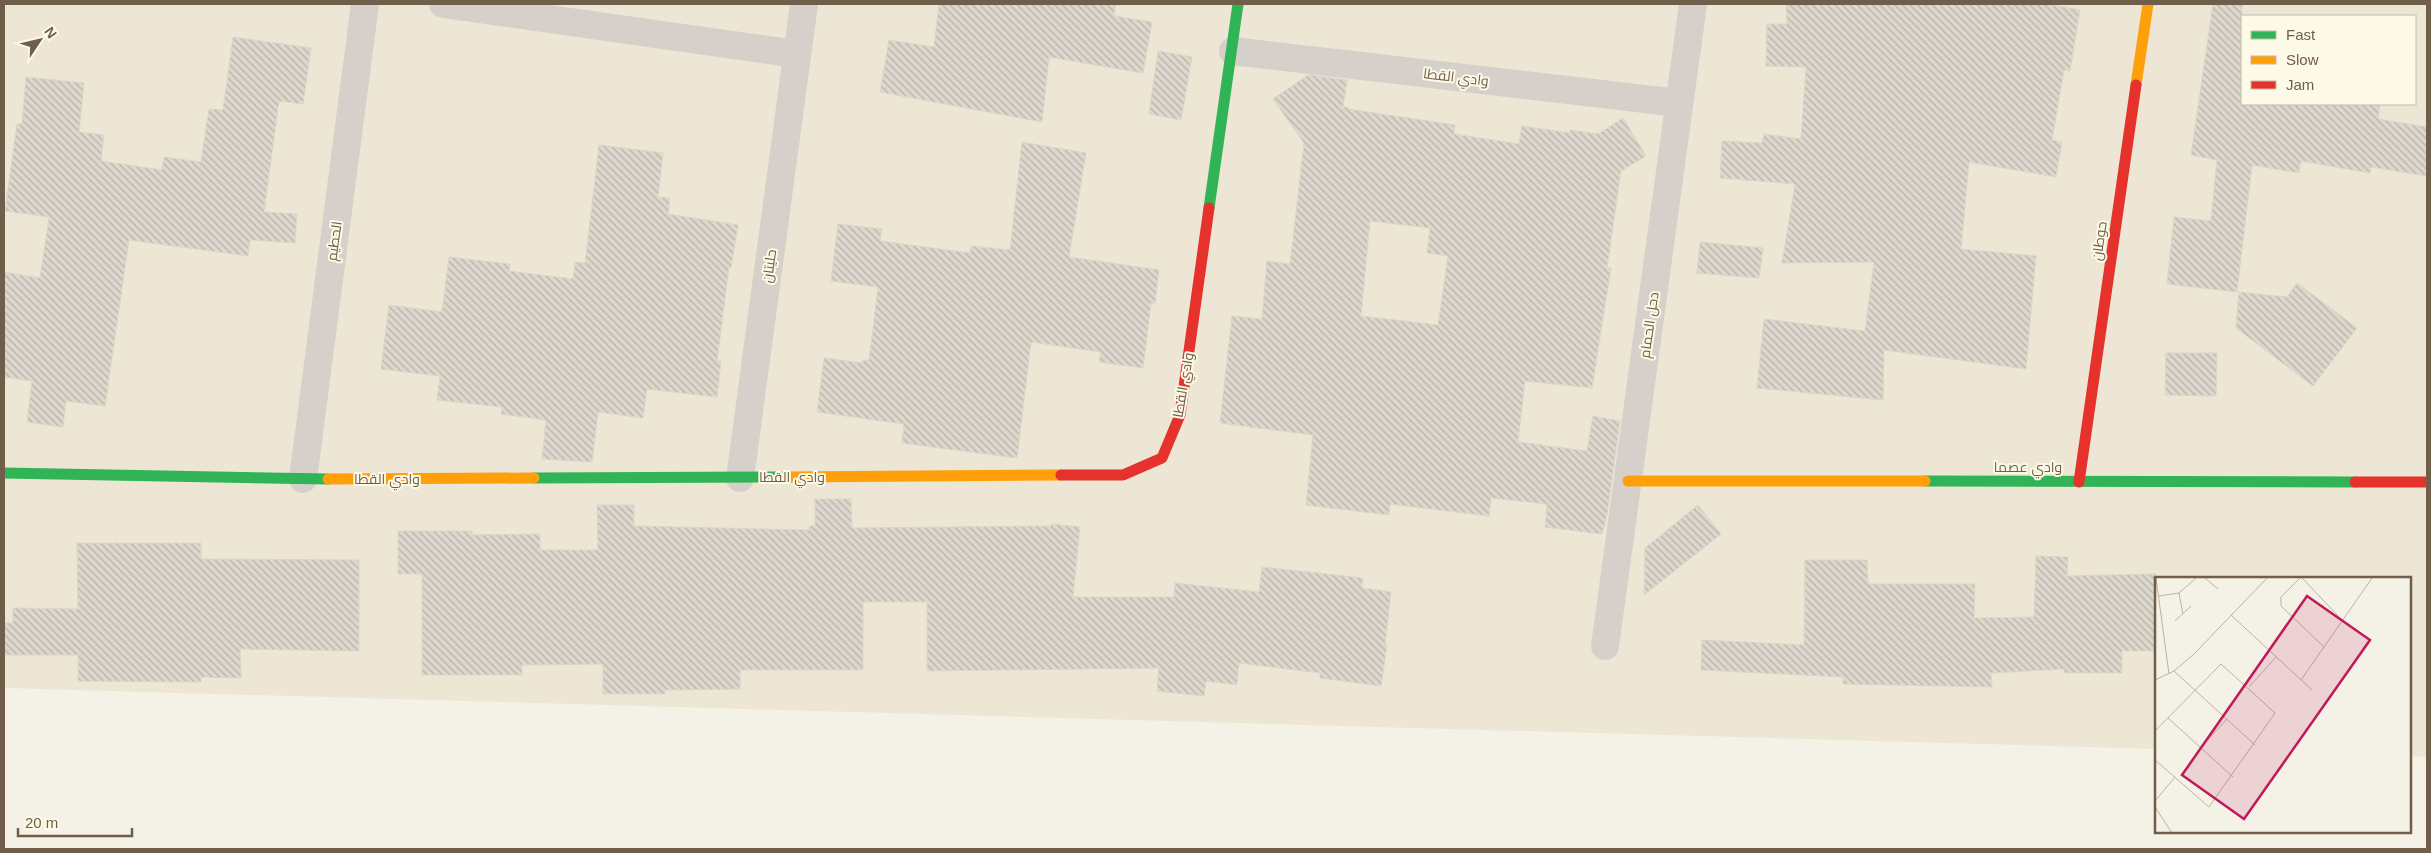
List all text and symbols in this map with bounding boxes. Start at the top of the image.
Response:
north arrow [15,15,65,65]
legend [2241,15,2416,105]
text: N [41,24,60,41]
text: Fast [2286,26,2316,43]
text: Slow [2286,51,2319,68]
street label: وادي القطا [1422,65,1490,93]
text: Jam [2286,76,2314,93]
street label: الحطيم [323,220,347,262]
street label: حوطان [2088,220,2110,262]
street label: حليتان [759,248,779,284]
street label: دحل الحمام [1636,291,1664,359]
street label: وادي القطا [1169,351,1201,419]
street label: وادي عصما [1994,459,2062,479]
street label: وادي القطا [759,469,825,489]
street label: وادي القطا [354,471,420,491]
inset map [2155,577,2411,833]
scale bar [18,806,131,838]
text: 20 m [25,814,58,831]

